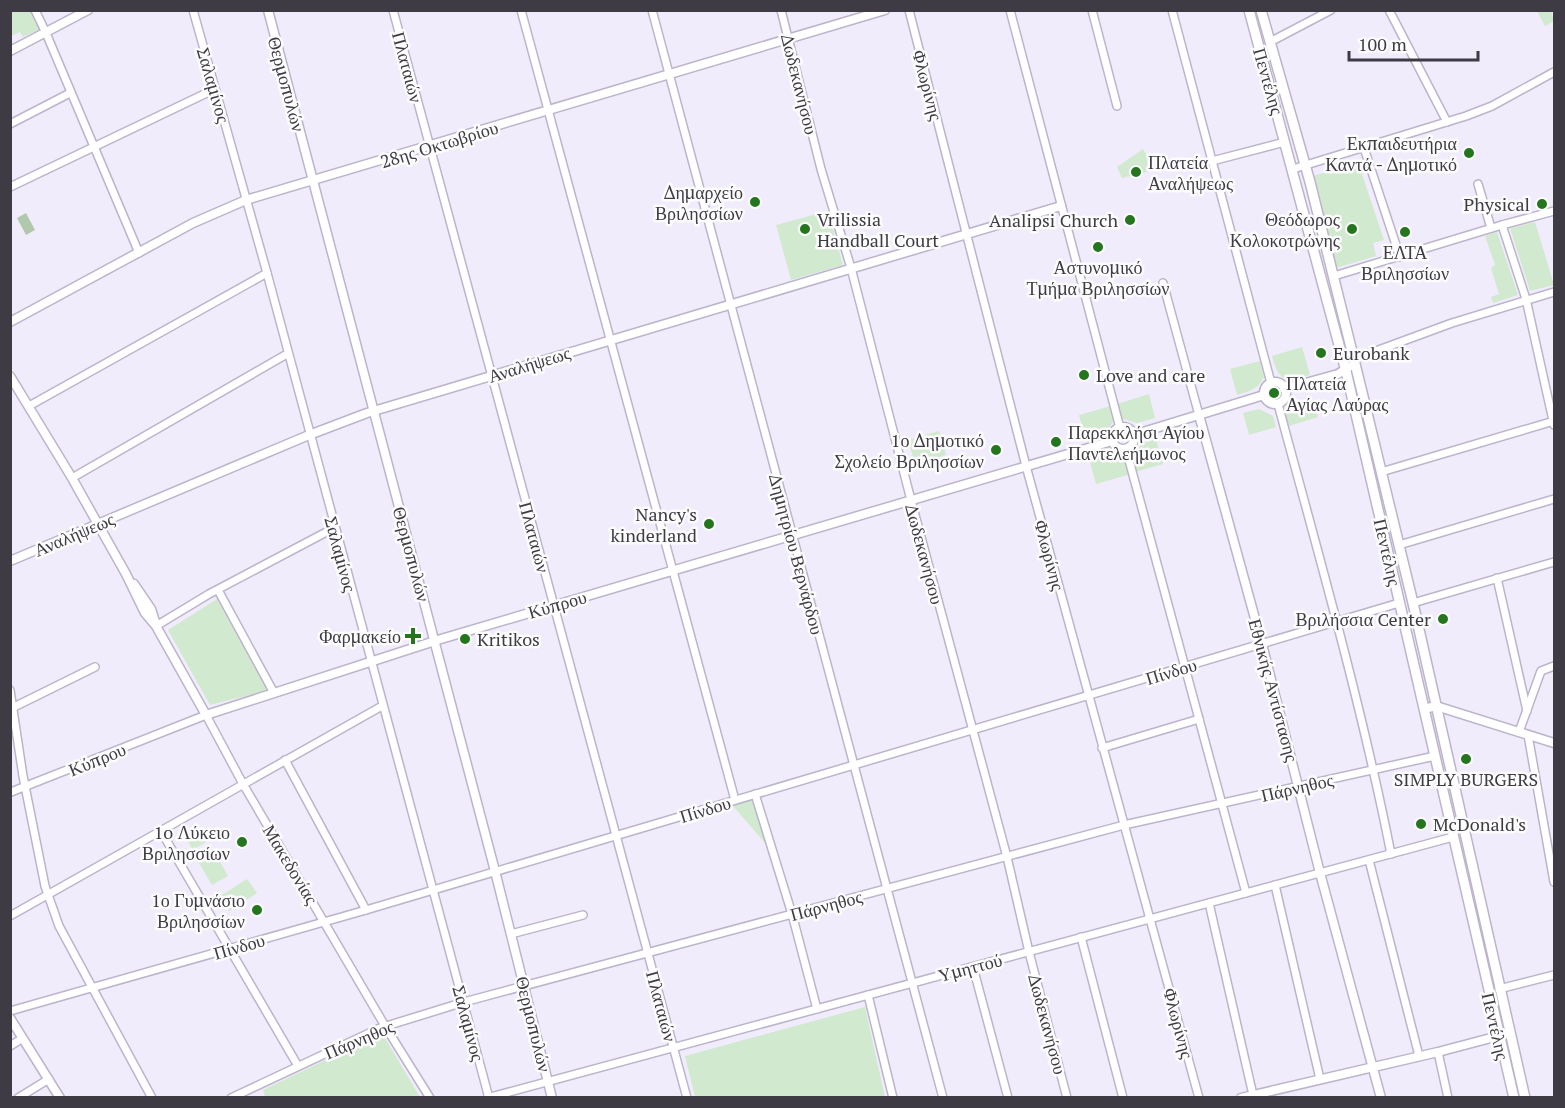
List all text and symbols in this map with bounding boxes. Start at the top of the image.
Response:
scale bar [1349,24,1478,62]
street label: Πλαταιών [387,29,429,105]
street label: Δωδεκανήσου [776,31,824,137]
text: 100 m [1358,32,1407,56]
street label: Θερμοπυλών [263,34,311,134]
street label: Σαλαμίνος [192,44,236,126]
street label: Πεντέλης [1248,45,1290,117]
street label: Φλωρίνης [907,47,949,123]
street label: 28ης Οκτωβρίου [377,115,501,173]
place label: Εκπαιδευτήρια Καντά - Δημοτικό [1325,131,1458,176]
marker: Εκπαιδευτήρια Καντά - Δημοτικό [1462,146,1476,160]
place label: Πλατεία Αναλήψεως [1148,150,1233,195]
marker: Πλατεία Αναλήψεως [1129,165,1143,179]
place label: Δημαρχείο Βριλησσίων [655,180,743,225]
place label: Physical [1464,192,1530,216]
marker: Δημαρχείο Βριλησσίων [748,195,762,209]
marker: Physical [1535,197,1549,211]
place label: Vrilissia Handball Court [817,207,939,252]
place label: Θεόδωρος Κολοκοτρώνης [1230,207,1340,252]
place label: Analipsi Church [989,208,1118,232]
marker: Analipsi Church [1123,213,1137,227]
marker: Vrilissia Handball Court [798,222,812,236]
marker: Θεόδωρος Κολοκοτρώνης [1345,222,1359,236]
marker: ΕΛΤΑ Βριλησσίων [1398,225,1412,239]
marker: Αστυνομικό Τμήμα Βριλησσίων [1091,240,1105,254]
place label: ΕΛΤΑ Βριλησσίων [1361,240,1449,285]
place label: Αστυνομικό Τμήμα Βριλησσίων [1027,255,1169,300]
street label: Αναλήψεως [485,340,573,388]
place label: Eurobank [1333,341,1410,365]
marker: Eurobank [1314,346,1328,360]
place label: Love and care [1096,363,1205,387]
marker: Love and care [1077,368,1091,382]
place label: Πλατεία Αγίας Λαύρας [1286,371,1388,416]
marker: Πλατεία Αγίας Λαύρας [1267,386,1281,400]
place label: Παρεκκλήσι Αγίου Παντελεήμωνος [1068,420,1205,465]
place label: 1ο Δημοτικό Σχολείο Βριλησσίων [834,428,984,473]
marker: Παρεκκλήσι Αγίου Παντελεήμωνος [1049,435,1063,449]
marker: 1ο Δημοτικό Σχολείο Βριλησσίων [989,443,1003,457]
street label: Δημητρίου Βερνάρδου [764,471,830,637]
street label: Πλαταιών [514,499,556,575]
street label: Δωδεκανήσου [900,501,950,607]
place label: Nancy's kinderland [610,502,697,547]
street label: Θερμοπυλών [388,504,436,604]
street label: Αναλήψεως [30,506,118,562]
street label: Σαλαμίνος [319,513,363,595]
street label: Πεντέλης [1369,516,1407,588]
marker: Nancy's kinderland [702,517,716,531]
street label: Φλωρίνης [1029,517,1071,593]
street label: Κύπρου [525,584,589,624]
place label: Βριλήσσια Center [1296,607,1431,631]
marker: Βριλήσσια Center [1436,612,1450,626]
street label: Εθνικής Αντίστασης [1243,616,1305,764]
place label: Φαρμακείο [319,624,401,648]
place label: Kritikos [477,627,540,651]
marker: Φαρμακείο [406,629,420,643]
marker: Kritikos [458,632,472,646]
street label: Πίνδου [1142,652,1200,690]
street label: Κύπρου [65,737,129,781]
marker: SIMPLY BURGERS [1459,752,1473,766]
street label: Πάρνηθος [1258,767,1336,807]
place label: SIMPLY BURGERS [1394,767,1538,791]
street label: Πίνδου [676,790,734,828]
place label: McDonald's [1433,812,1526,836]
marker: McDonald's [1414,817,1428,831]
place label: 1o Λύκειο Βριλησσίων [142,820,230,865]
street label: Μακεδονίας [258,820,324,908]
marker: 1o Λύκειο Βριλησσίων [235,835,249,849]
street label: Πάρνηθος [787,884,865,926]
place label: 1ο Γυμνάσιο Βριλησσίων [151,888,245,933]
marker: 1ο Γυμνάσιο Βριλησσίων [250,903,264,917]
street label: Πίνδου [211,927,268,965]
street label: Υμηττού [935,947,1005,987]
street label: Πλαταιών [641,968,683,1044]
street label: Δωδεκανήσου [1023,971,1073,1077]
street label: Θερμοπυλών [511,974,557,1074]
street label: Σαλαμίνος [447,982,491,1064]
street label: Φλωρίνης [1158,985,1200,1061]
street label: Πεντέλης [1477,990,1515,1062]
street label: Πάρνηθος [320,1014,398,1064]

